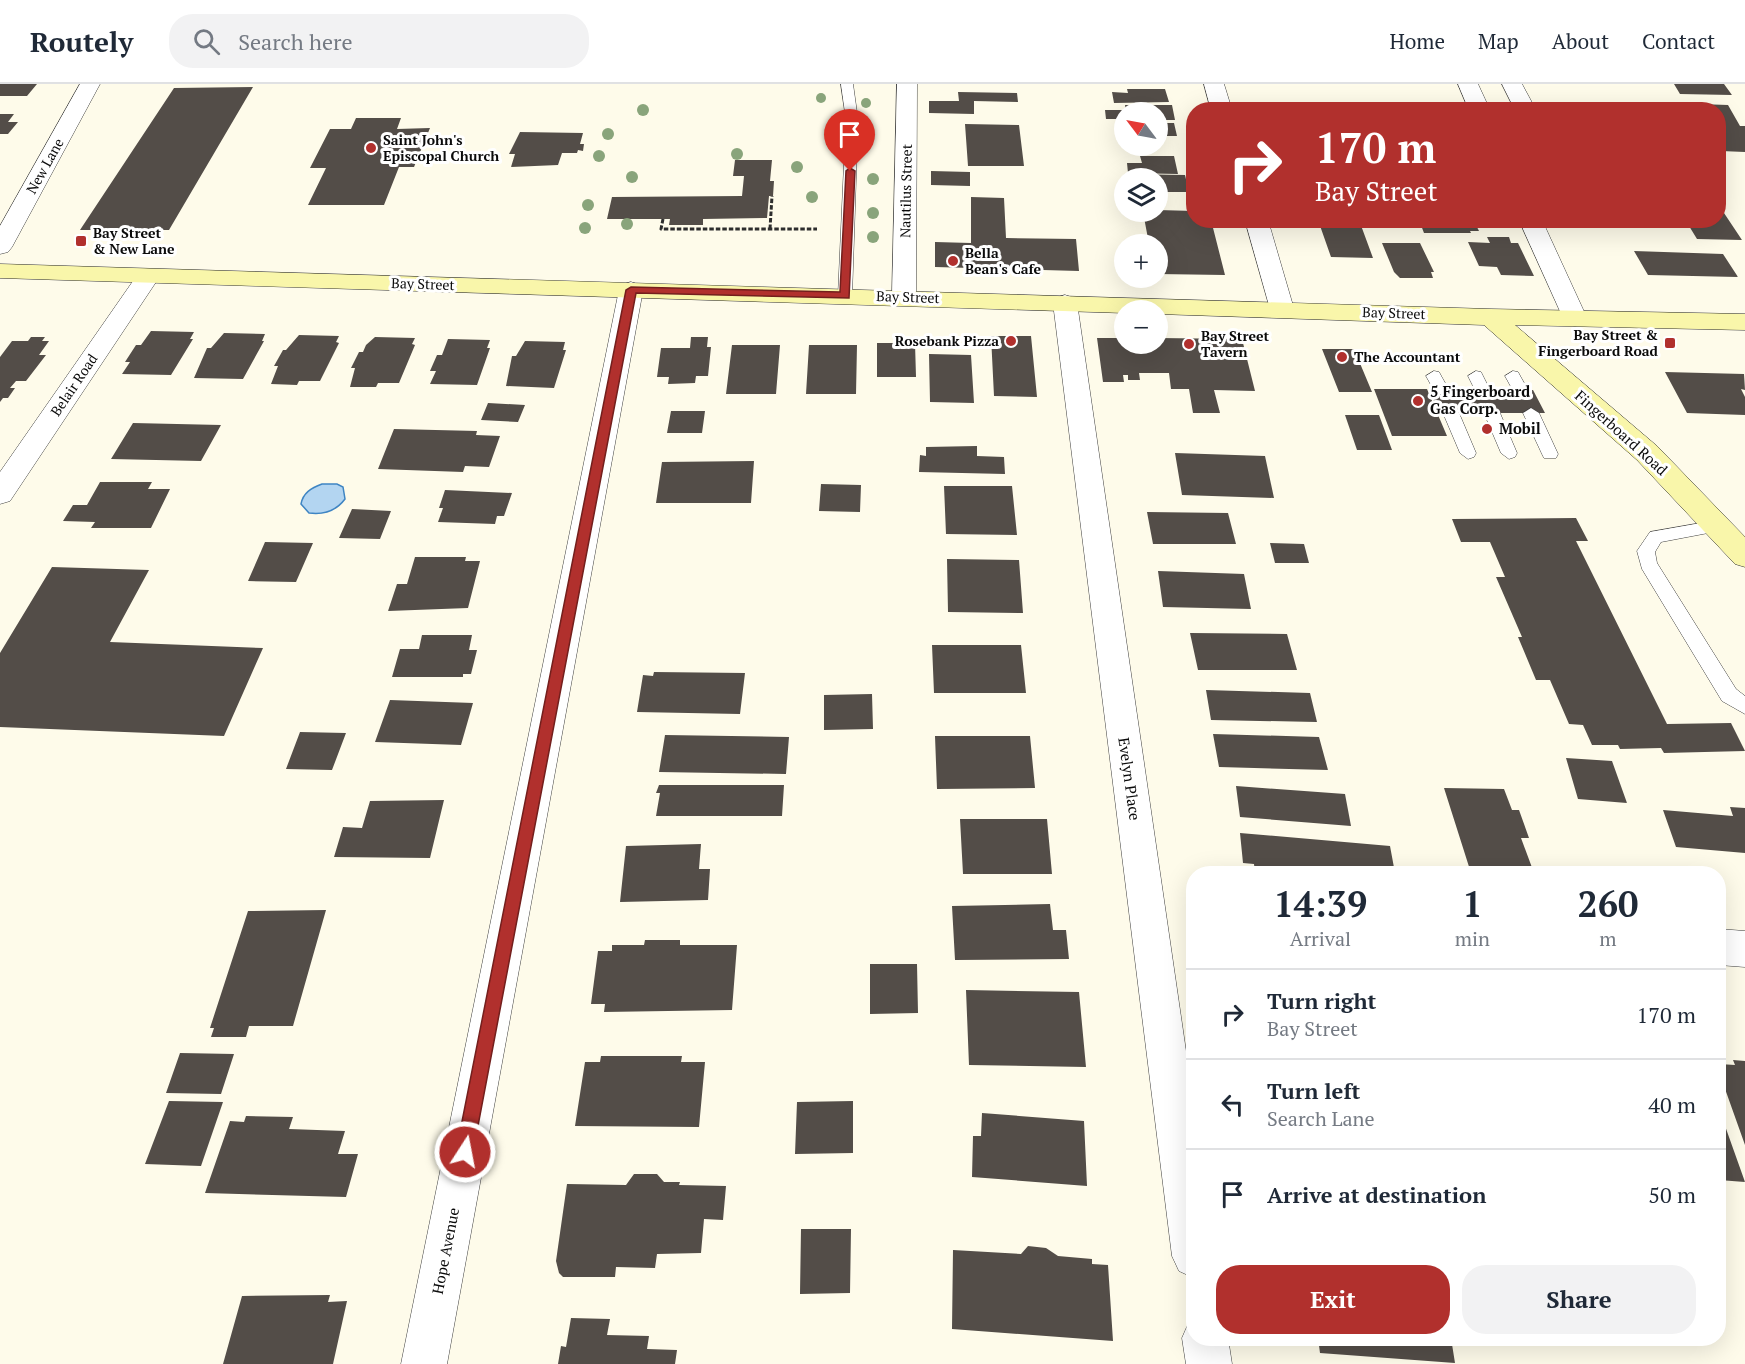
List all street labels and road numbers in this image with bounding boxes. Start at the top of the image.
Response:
street label: New Lane [21,134,68,197]
street label: Nautilus Street [895,143,916,238]
street label: Bay Street [391,273,456,294]
street label: Bay Street [876,286,941,307]
street label: Bay Street [1362,302,1427,323]
street label: Belair Road [46,350,101,420]
street label: Fingerboard Road [1571,385,1672,479]
street label: Evelyn Place [1114,736,1146,822]
street label: Hope Avenue [427,1206,463,1296]

